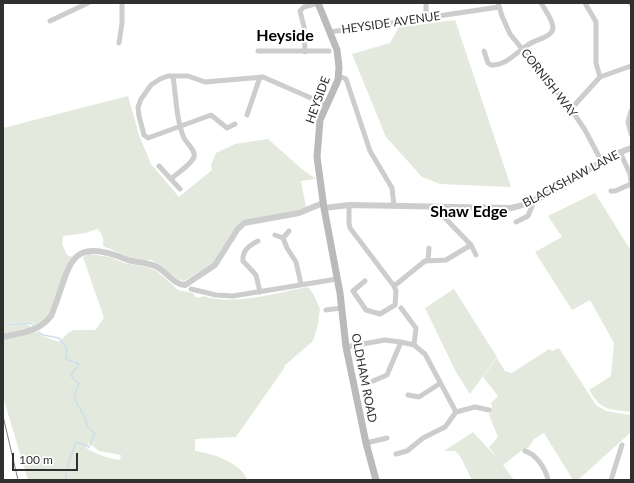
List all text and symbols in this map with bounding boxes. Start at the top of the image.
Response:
street label: HEYSIDE AVENUE [341,9,441,37]
district label: Heyside [256,26,314,46]
street label: CORNISH WAY [518,46,580,120]
street label: HEYSIDE [303,74,333,126]
street label: BLACKSHAW LANE [520,148,622,210]
district label: Shaw Edge [430,202,508,222]
street label: OLDHAM ROAD [348,332,380,424]
scale bar [14,445,80,471]
text: 100 m [19,452,53,467]

